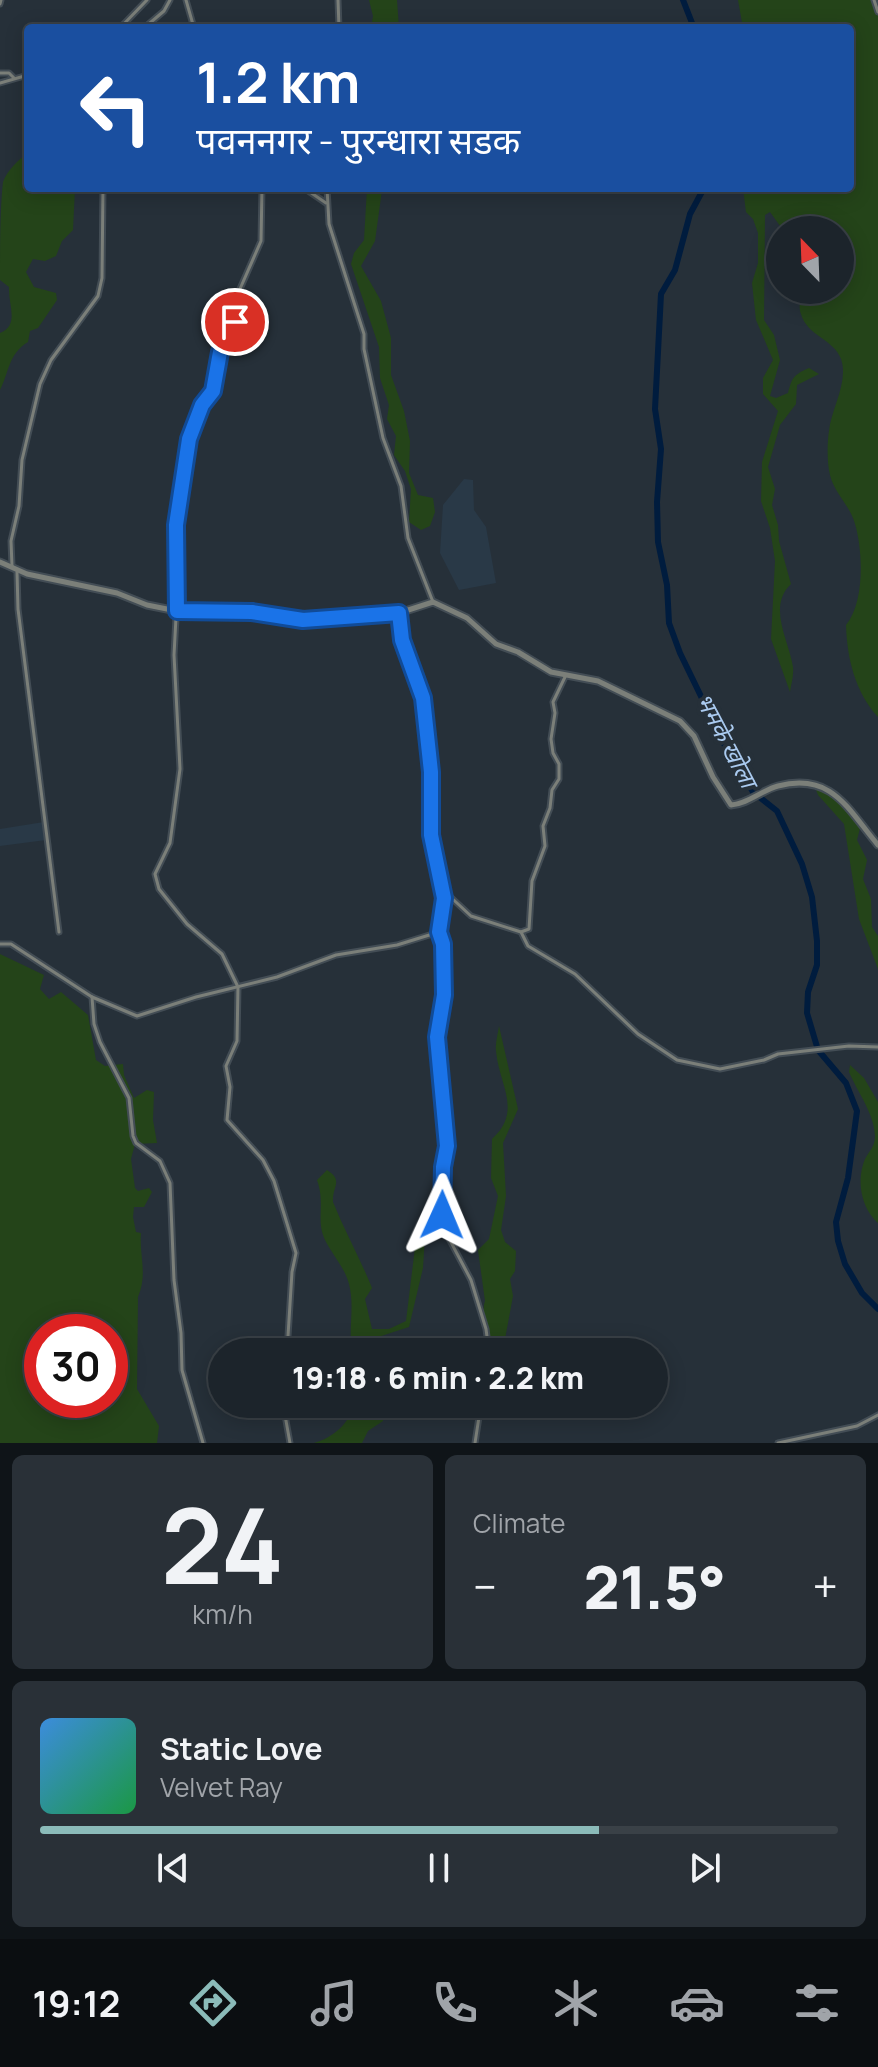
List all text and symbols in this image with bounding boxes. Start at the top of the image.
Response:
text: 1.2 km [196,43,360,120]
icon: left [64,56,168,160]
text: पवननगर - पुरन्धारा सडक [196,116,520,165]
north arrow [766,216,854,304]
map controls [766,216,854,304]
pin [201,288,269,356]
icon: arrive [213,300,257,344]
water label: भमके खोला [688,687,768,797]
position arrow [400,1173,484,1257]
speed limit sign: 30 [24,1314,128,1418]
text: 19:18 · 6 min · 2.2 km [292,1357,584,1398]
text: 24 [161,1473,284,1615]
text: Climate [473,1505,565,1541]
text: 21.5° [583,1545,726,1627]
text: − [473,1556,497,1616]
text: + [813,1556,838,1616]
text: km/h [192,1596,253,1632]
text: Static Love [160,1728,323,1769]
text: Velvet Ray [160,1769,283,1805]
icon: previous [151,1846,195,1890]
icon: pause [417,1846,461,1890]
icon: next [683,1846,727,1890]
icon: directions [185,1975,241,2031]
icon: music [306,1975,362,2031]
icon: phone [427,1975,483,2031]
icon: climate [548,1975,604,2031]
icon: car [669,1975,725,2031]
icon: filters [789,1975,845,2031]
text: 19:12 [32,1979,120,2028]

